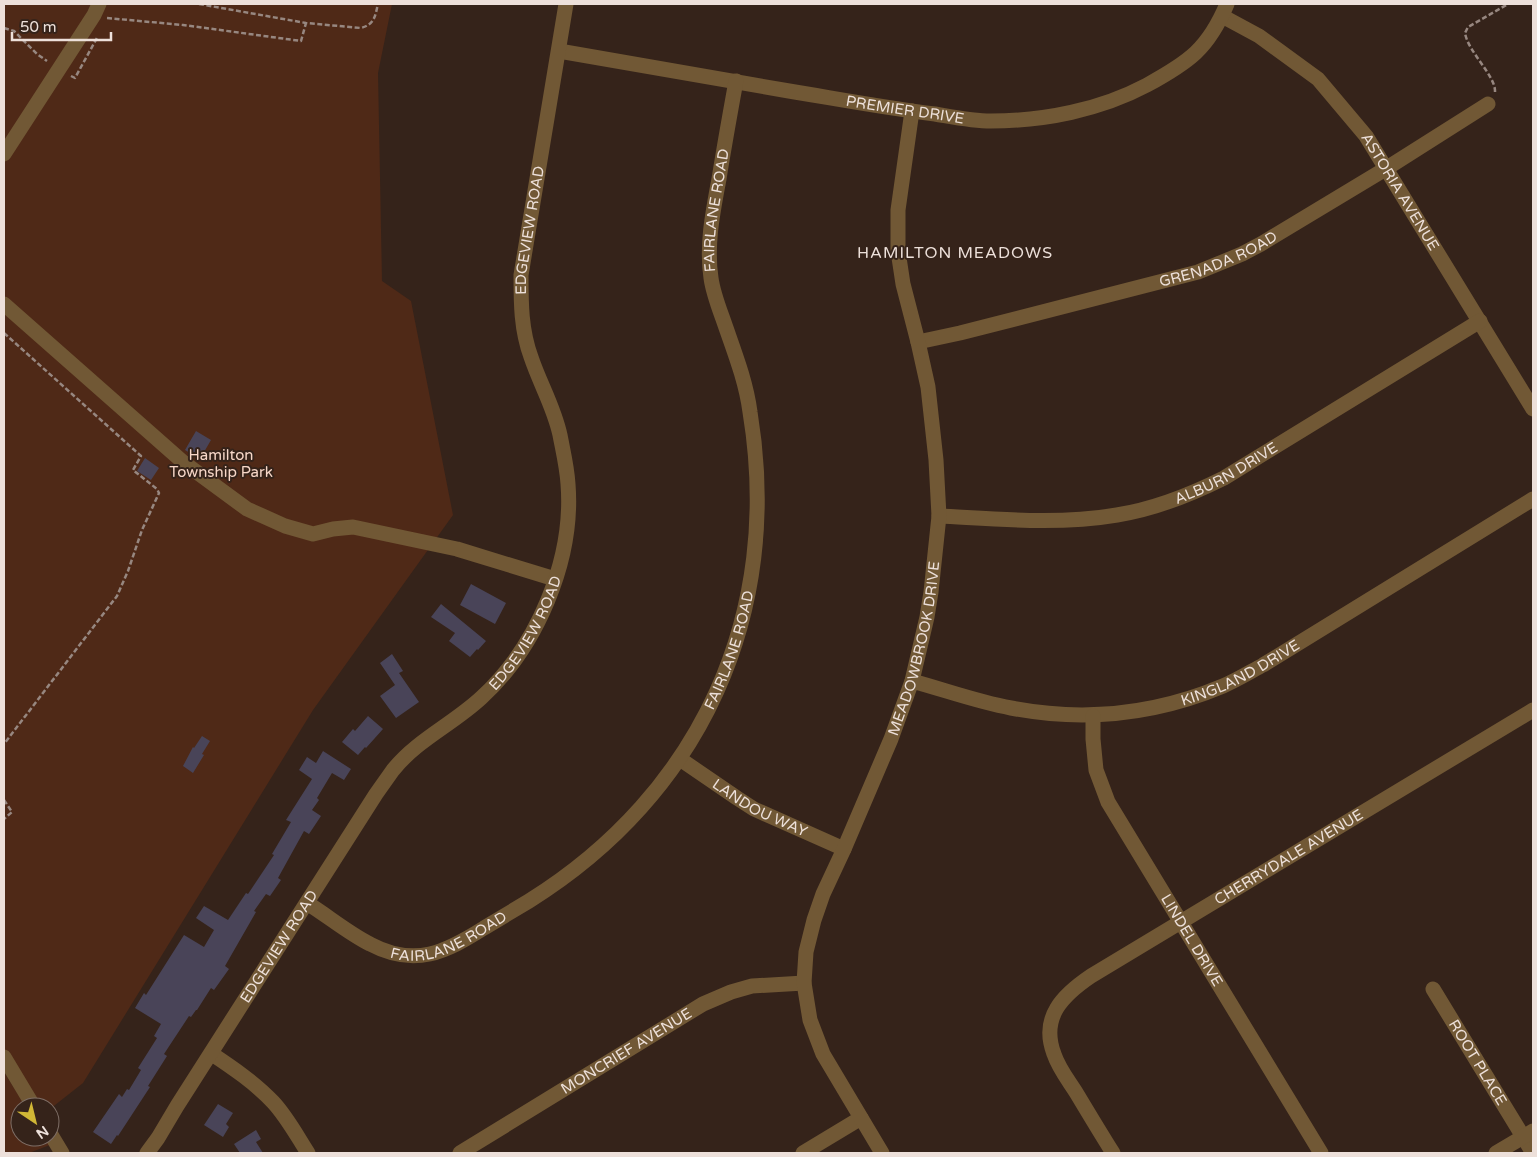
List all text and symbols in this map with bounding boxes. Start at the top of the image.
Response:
scale bar [12,10,111,42]
text: 50 m [20,18,57,36]
street label: PREMIER DRIVE [845,92,965,128]
street label: ASTORIA AVENUE [1357,130,1443,254]
street label: FAIRLANE ROAD [700,147,733,273]
street label: EDGEVIEW ROAD [512,165,548,295]
street label: GRENADA ROAD [1157,227,1281,291]
district label: HAMILTON MEADOWS [857,243,1053,263]
street label: ALBURN DRIVE [1172,438,1281,508]
park label: Hamilton Township Park [169,446,273,481]
street label: MEADOWBROOK DRIVE [884,560,943,738]
street label: EDGEVIEW ROAD [485,573,565,694]
street label: FAIRLANE ROAD [701,589,757,712]
street label: KINGLAND DRIVE [1179,636,1303,709]
street label: LANDOU WAY [709,775,810,841]
street label: CHERRYDALE AVENUE [1211,805,1366,909]
street label: EDGEVIEW ROAD [236,887,321,1006]
street label: LINDEL DRIVE [1157,891,1227,990]
street label: FAIRLANE ROAD [389,908,510,965]
street label: MONCRIEF AVENUE [557,1004,695,1098]
street label: ROOT PLACE [1445,1016,1511,1109]
north arrow [10,1097,60,1147]
text: N [33,1122,52,1142]

